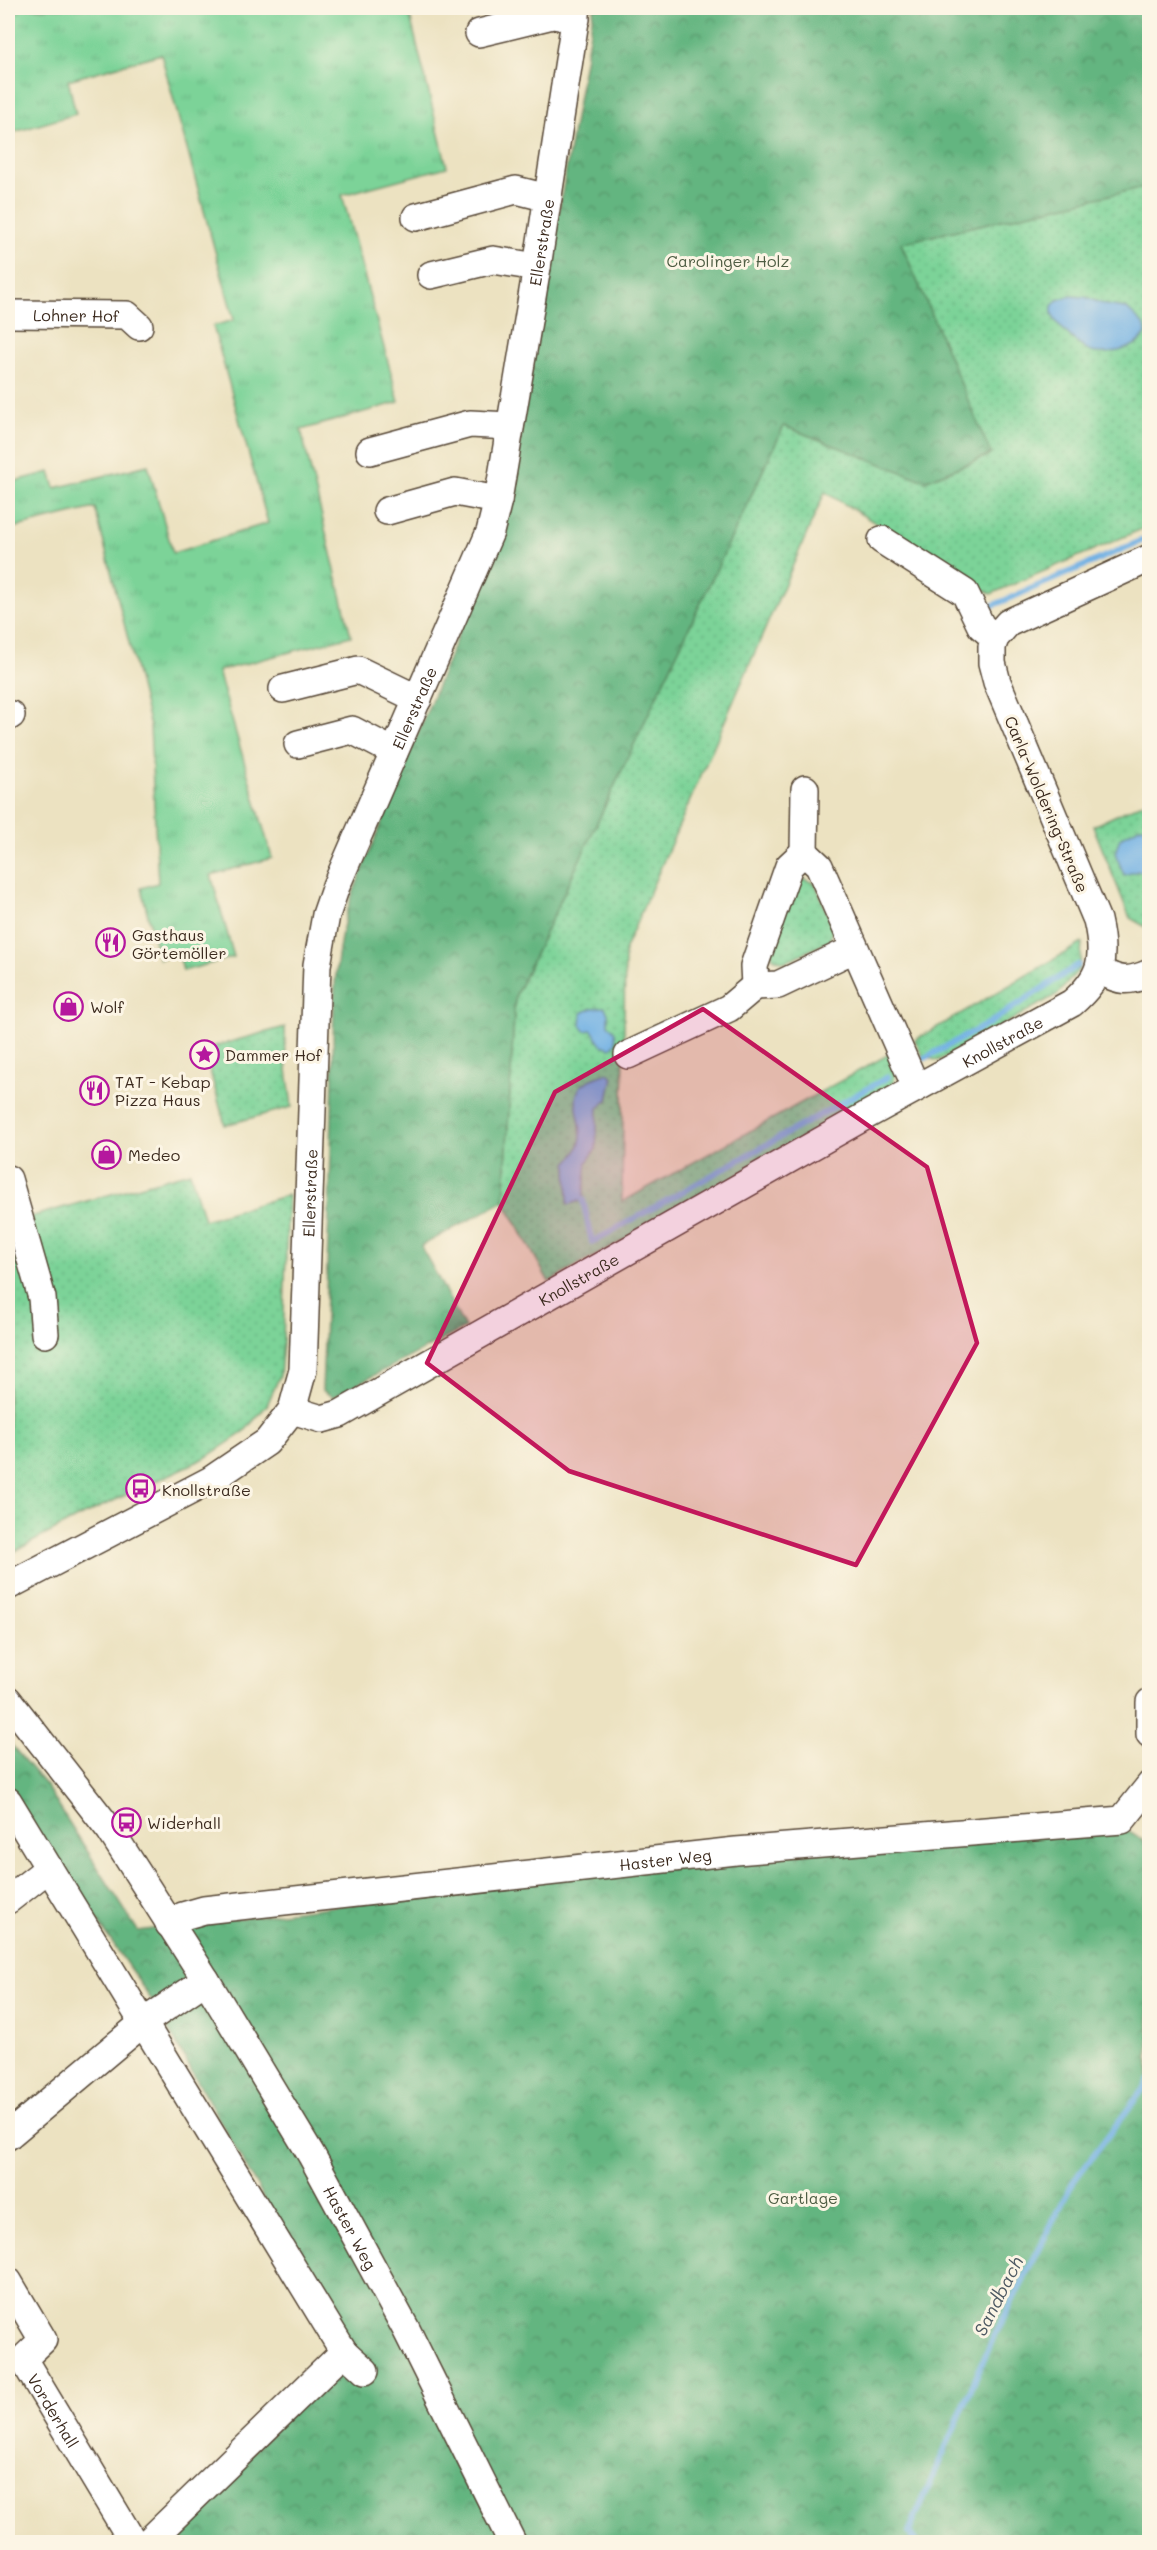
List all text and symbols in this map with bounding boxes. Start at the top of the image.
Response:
street label: Ellerstraße [524,197,558,287]
park label: Carolinger Holz [667,250,790,271]
street label: Lohner Hof [33,304,120,325]
street label: Ellerstraße [386,663,441,752]
street label: Carla-Woldering-Straße [1000,713,1094,895]
place label: Gasthaus Görtemöller [132,924,227,963]
restaurant icon: Gasthaus Görtemöller [95,927,127,959]
shop icon: Wolf [53,990,85,1022]
place label: Wolf [90,996,125,1017]
street label: Knollstraße [958,1011,1046,1072]
place icon: Dammer Hof [188,1038,220,1070]
place label: Dammer Hof [225,1044,322,1065]
place label: TAT - Kebap Pizza Haus [115,1071,211,1110]
restaurant icon: TAT - Kebap Pizza Haus [78,1074,110,1106]
shop icon: Medeo [91,1138,123,1170]
place label: Medeo [128,1144,180,1165]
street label: Ellerstraße [297,1148,321,1237]
street label: Knollstraße [534,1248,622,1310]
bus stop icon: Knollstraße [125,1473,157,1505]
place label: Knollstraße [162,1479,251,1500]
bus stop icon: Widerhall [110,1806,142,1838]
place label: Widerhall [147,1812,221,1833]
street label: Haster Weg [618,1843,712,1874]
street label: Haster Weg [319,2182,382,2273]
park label: Gartlage [768,2187,838,2208]
water label: Sandbach [968,2252,1028,2340]
street label: Vorderhall [23,2369,84,2451]

